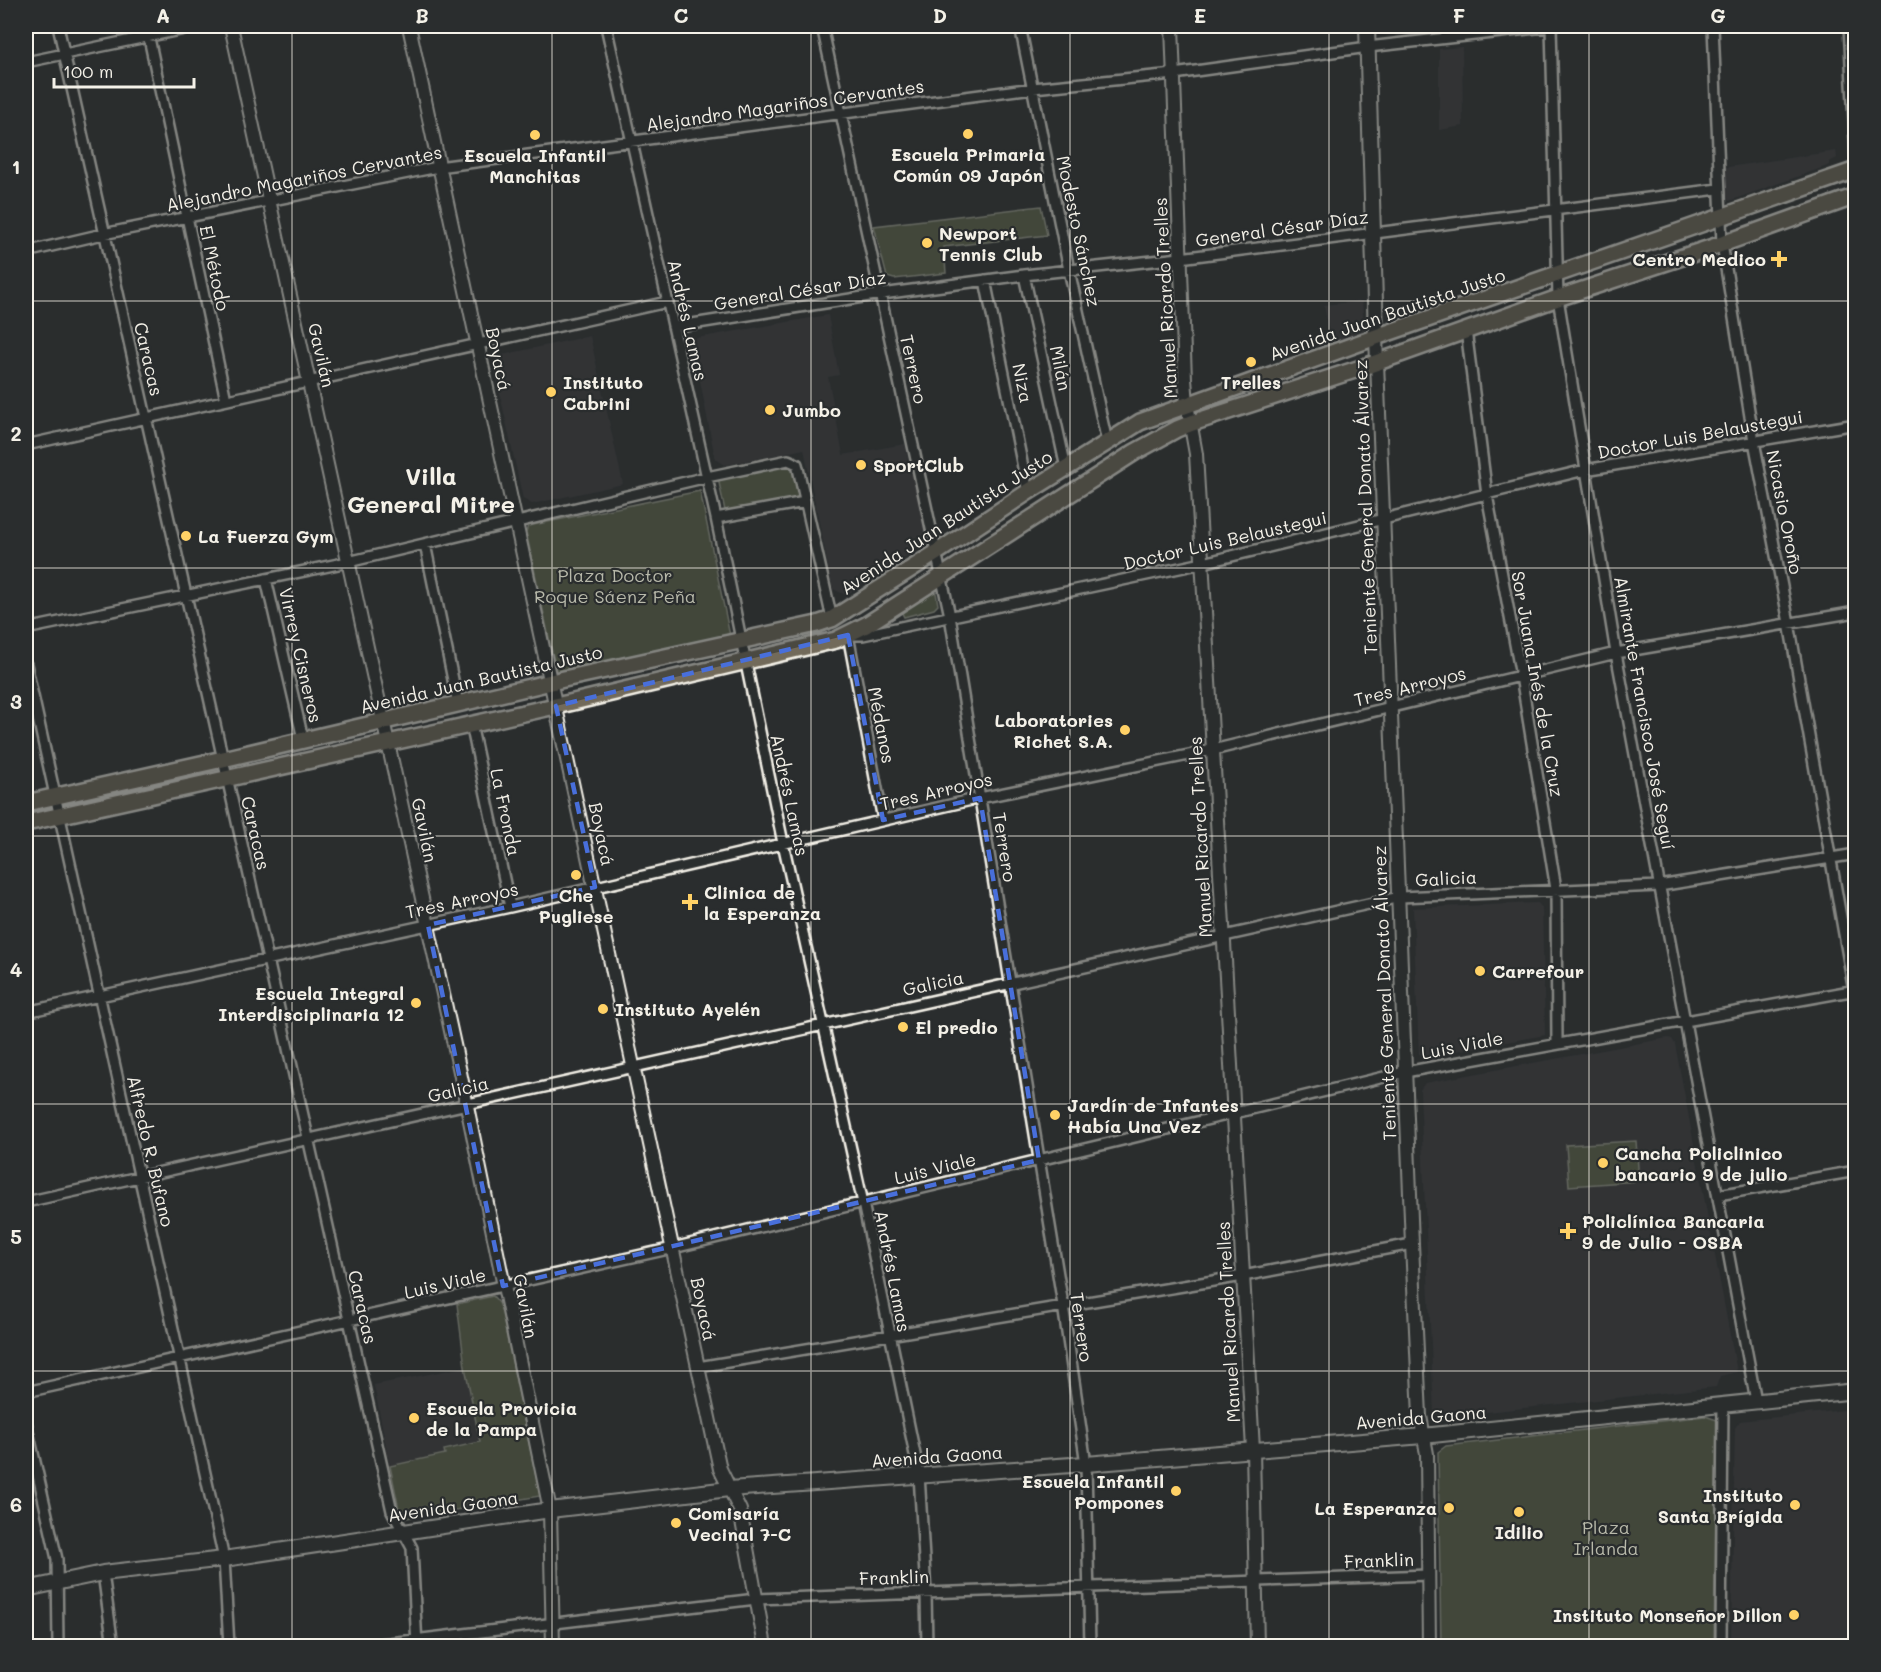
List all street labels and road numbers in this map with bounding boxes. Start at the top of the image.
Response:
street label: Alejandro Magariños Cervantes [644,74,926,136]
street label: Alejandro Magariños Cervantes [164,139,444,217]
street label: Modesto Sánchez [1051,153,1107,309]
street label: Manuel Ricardo Trelles [1148,197,1182,399]
street label: General César Díaz [1194,204,1370,252]
street label: El Método [194,223,236,313]
street label: Andrés Lamas [662,257,714,383]
street label: Avenida Juan Bautista Justo [1266,262,1509,366]
street label: General César Díaz [712,265,888,315]
street label: Caracas [129,320,169,398]
street label: Gavilán [303,320,341,390]
street label: Boyacá [481,325,517,393]
street label: Terrero [895,332,933,406]
street label: Milán [1045,343,1077,393]
street label: Teniente General Donato Álvarez [1348,359,1382,655]
street label: Niza [1007,361,1039,405]
street label: Doctor Luis Belaustegui [1596,404,1804,464]
street label: Avenida Juan Bautista Justo [835,444,1057,600]
street label: Nicasio Oroño [1761,448,1809,576]
street label: Doctor Luis Belaustegui [1121,505,1329,575]
street label: Sor Juana Inés de la Cruz [1506,569,1570,799]
street label: Almirante Francisco José Seguí [1609,574,1681,852]
street label: Virrey Cisneros [274,585,328,725]
street label: Avenida Juan Bautista Justo [357,639,605,719]
street label: Tres Arroyos [1351,660,1469,712]
street label: Médanos [863,685,901,765]
street label: Andrés Lamas [765,732,815,858]
street label: Manuel Ricardo Trelles [1183,736,1217,938]
street label: La Fronda [485,766,527,858]
street label: Tres Arroyos [877,766,995,816]
street label: Caracas [236,794,276,872]
street label: Gavilán [406,796,444,864]
street label: Boyacá [584,800,620,868]
street label: Terrero [988,811,1022,884]
street label: Teniente General Donato Álvarez [1367,845,1401,1141]
street label: Galicia [1414,864,1478,892]
street label: Tres Arroyos [403,876,521,924]
street label: Galicia [900,965,966,1001]
street label: Luis Viale [1419,1025,1505,1065]
street label: Galicia [425,1070,491,1108]
street label: Alfredo R. Bufano [122,1073,180,1229]
street label: Luis Viale [892,1146,978,1190]
street label: Andrés Lamas [869,1208,917,1334]
street label: Manuel Ricardo Trelles [1211,1221,1245,1423]
street label: Luis Viale [402,1262,488,1304]
street label: Caracas [343,1268,383,1346]
street label: Gavilán [508,1272,544,1340]
street label: Boyacá [686,1275,722,1343]
street label: Terrero [1065,1291,1099,1364]
street label: Avenida Gaona [1354,1399,1488,1435]
street label: Avenida Gaona [871,1439,1003,1473]
street label: Avenida Gaona [386,1485,520,1527]
street label: Franklin [1344,1547,1414,1573]
street label: Franklin [859,1564,929,1590]

